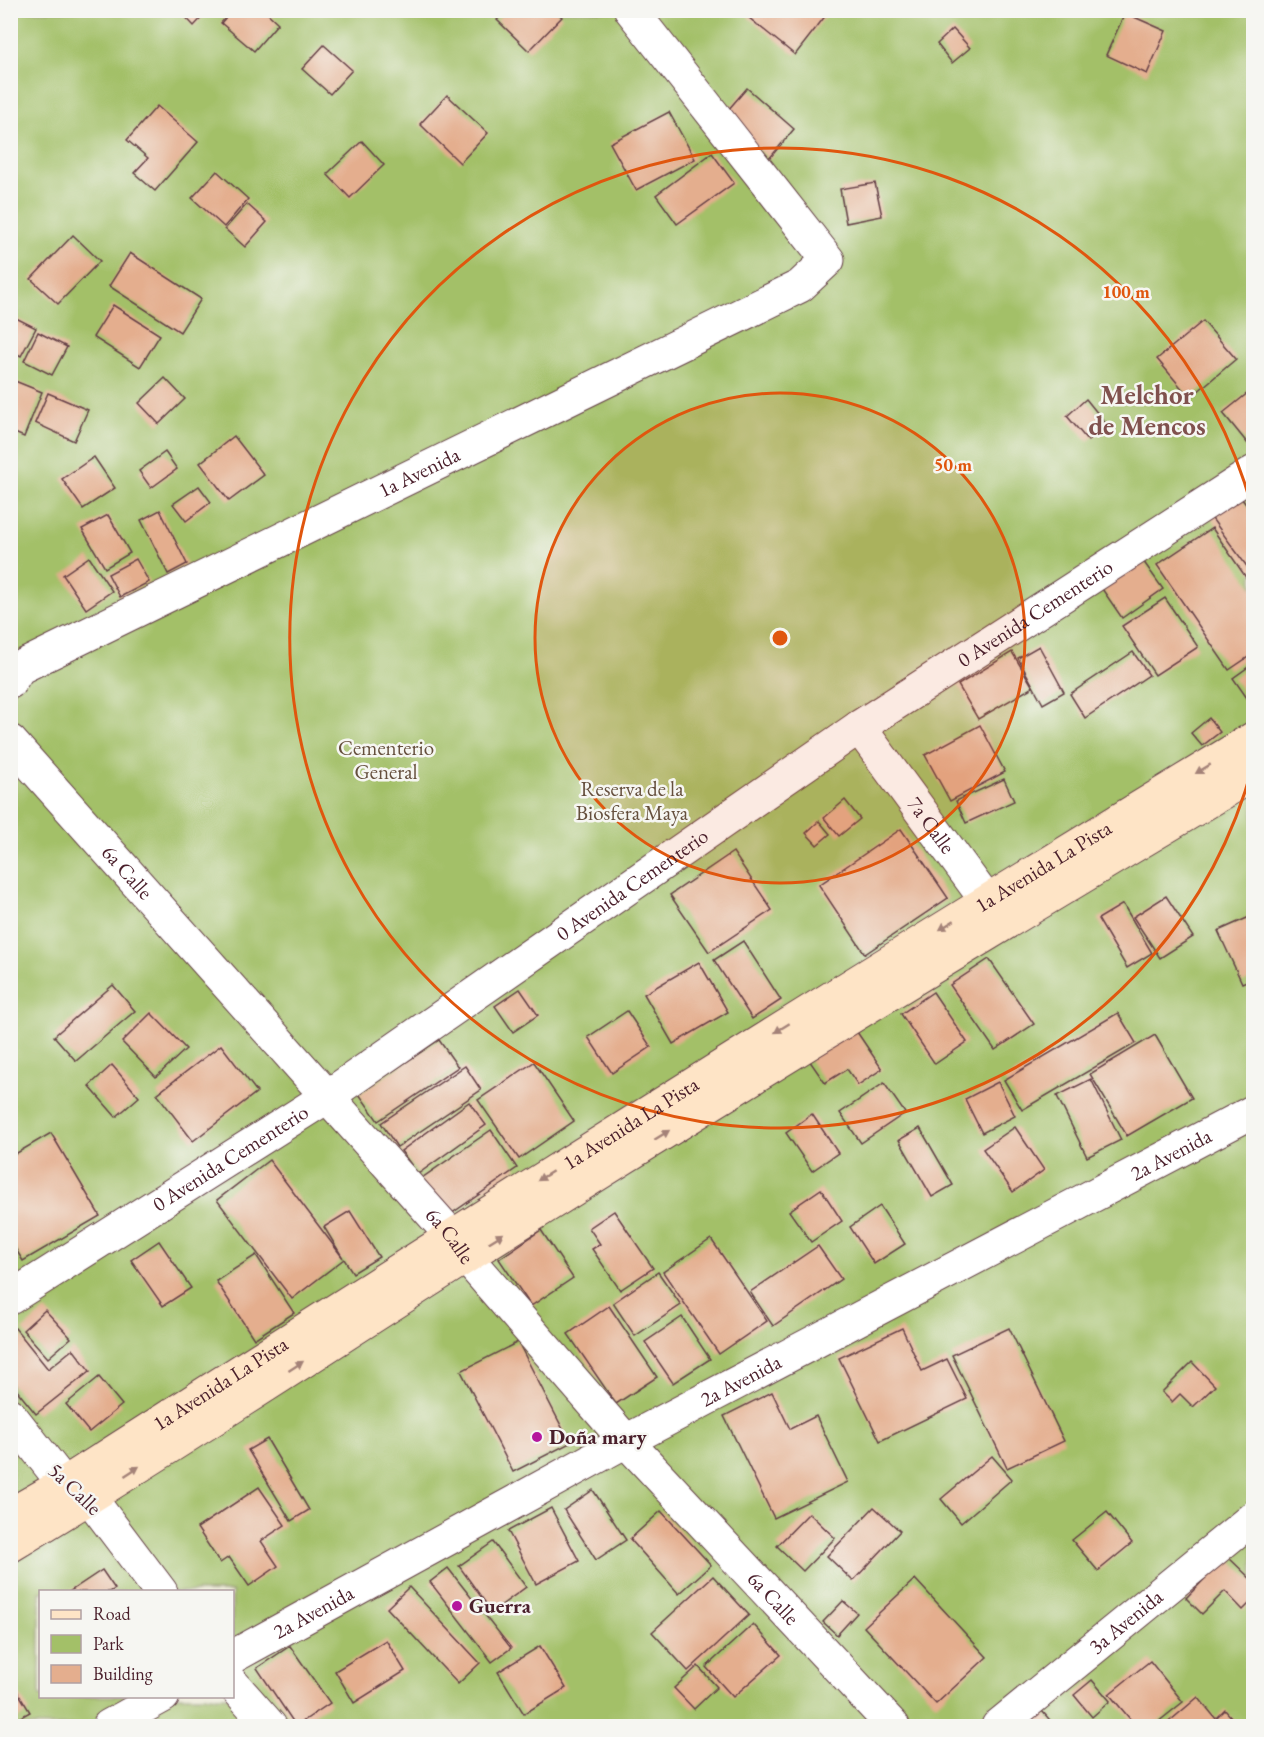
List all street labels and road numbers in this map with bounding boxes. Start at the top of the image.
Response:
street label: 1a Avenida [373,440,465,503]
street label: 0 Avenida Cementerio [952,553,1118,673]
street label: 7a Calle [902,791,962,859]
street label: 1a Avenida La Pista [970,814,1117,918]
street label: 0 Avenida Cementerio [550,822,713,947]
street label: 6a Calle [96,839,159,905]
street label: 1a Avenida La Pista [557,1070,704,1176]
street label: 0 Avenida Cementerio [147,1098,313,1217]
street label: 2a Avenida [1126,1121,1217,1187]
street label: 6a Calle [420,1202,480,1270]
street label: 1a Avenida La Pista [147,1330,293,1437]
street label: 2a Avenida [695,1348,786,1413]
street label: 5a Calle [43,1457,108,1521]
street label: 6a Calle [742,1565,805,1630]
street label: 2a Avenida [268,1579,359,1645]
street label: 3a Avenida [1083,1583,1169,1660]

